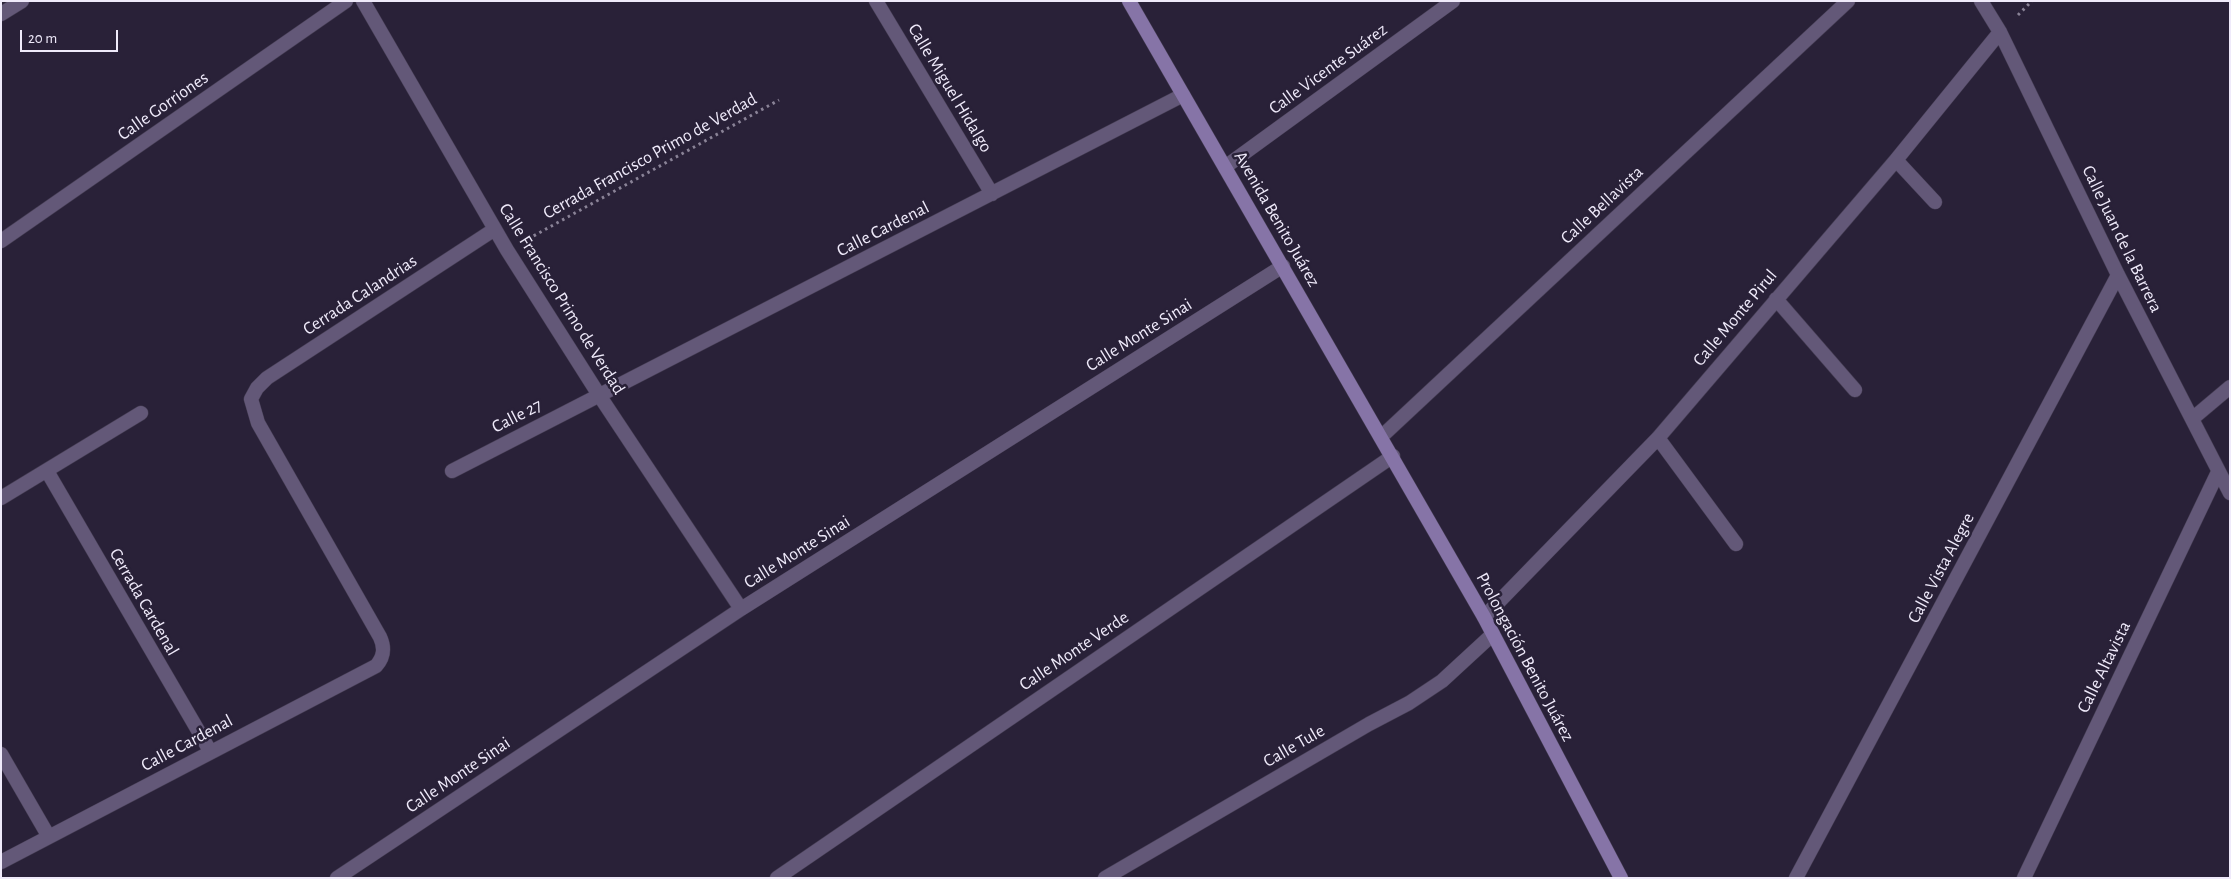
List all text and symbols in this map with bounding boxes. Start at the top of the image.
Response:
street label: Calle Vicente Suárez [1265,19,1391,119]
scale bar [22,20,120,52]
street label: Calle Miguel Hidalgo [903,20,997,156]
text: 20 m [28,31,57,46]
street label: Calle Gorriones [113,67,213,145]
street label: Cerrada Francisco Primo de Verdad [539,88,761,224]
street label: Avenida Benito Juárez [1229,147,1325,291]
street label: Calle Bellavista [1556,161,1648,249]
street label: Calle Juan de la Barrera [2077,162,2167,316]
street label: Calle Cardenal [833,196,933,262]
street label: Calle Francisco Primo de Verdad [494,199,630,399]
street label: Cerrada Calandrias [299,250,421,340]
street label: Calle Monte Pirul [1688,265,1782,371]
street label: Calle Monte Sinai [1082,294,1196,376]
street label: Calle 27 [488,394,546,438]
street label: Calle Vista Alegre [1903,509,1979,627]
street label: Calle Monte Sinai [740,511,854,593]
street label: Cerrada Cardenal [104,544,184,660]
street label: Prolongación Benito Juárez [1471,569,1579,745]
street label: Calle Monte Verde [1015,606,1133,696]
street label: Calle Altavista [2073,618,2135,716]
street label: Calle Cardenal [137,710,237,776]
street label: Calle Tule [1259,720,1329,772]
street label: Calle Monte Sinai [402,732,514,818]

